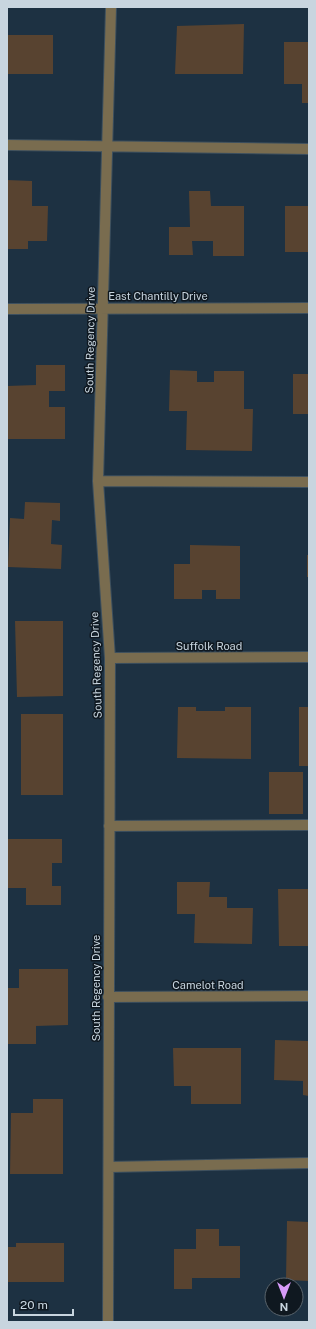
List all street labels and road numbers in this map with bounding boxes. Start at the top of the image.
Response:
street label: South Regency Drive [83,287,97,393]
street label: East Chantilly Drive [108,290,208,302]
street label: South Regency Drive [88,611,104,719]
street label: Suffolk Road [176,640,242,652]
street label: South Regency Drive [90,935,102,1041]
street label: Camelot Road [172,979,244,991]

